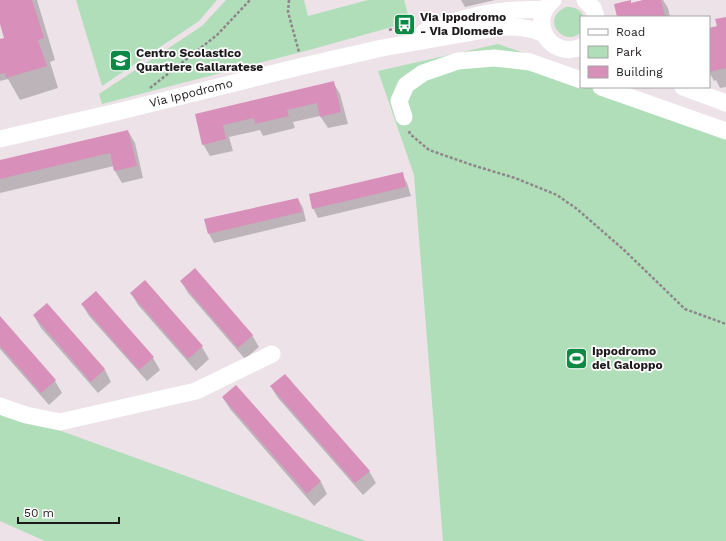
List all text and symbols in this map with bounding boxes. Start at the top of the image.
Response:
place label: Via Ippodromo - Via Diomede [420,10,506,38]
bus stop icon: Via Ippodromo - Via Diomede [392,11,418,37]
legend [580,16,710,88]
text: Road [616,25,645,39]
text: Park [616,45,642,59]
place label: Centro Scolastico Quartiere Gallaratese [136,46,263,74]
school or university icon: Centro Scolastico Quartiere Gallaratese [107,47,133,73]
text: Building [616,65,663,79]
street label: Via Ippodromo [148,76,234,110]
place label: Ippodromo del Galoppo [592,344,663,372]
sports icon: Ippodromo del Galoppo [564,345,590,371]
scale bar [18,499,119,525]
text: 50 m [24,506,54,520]

